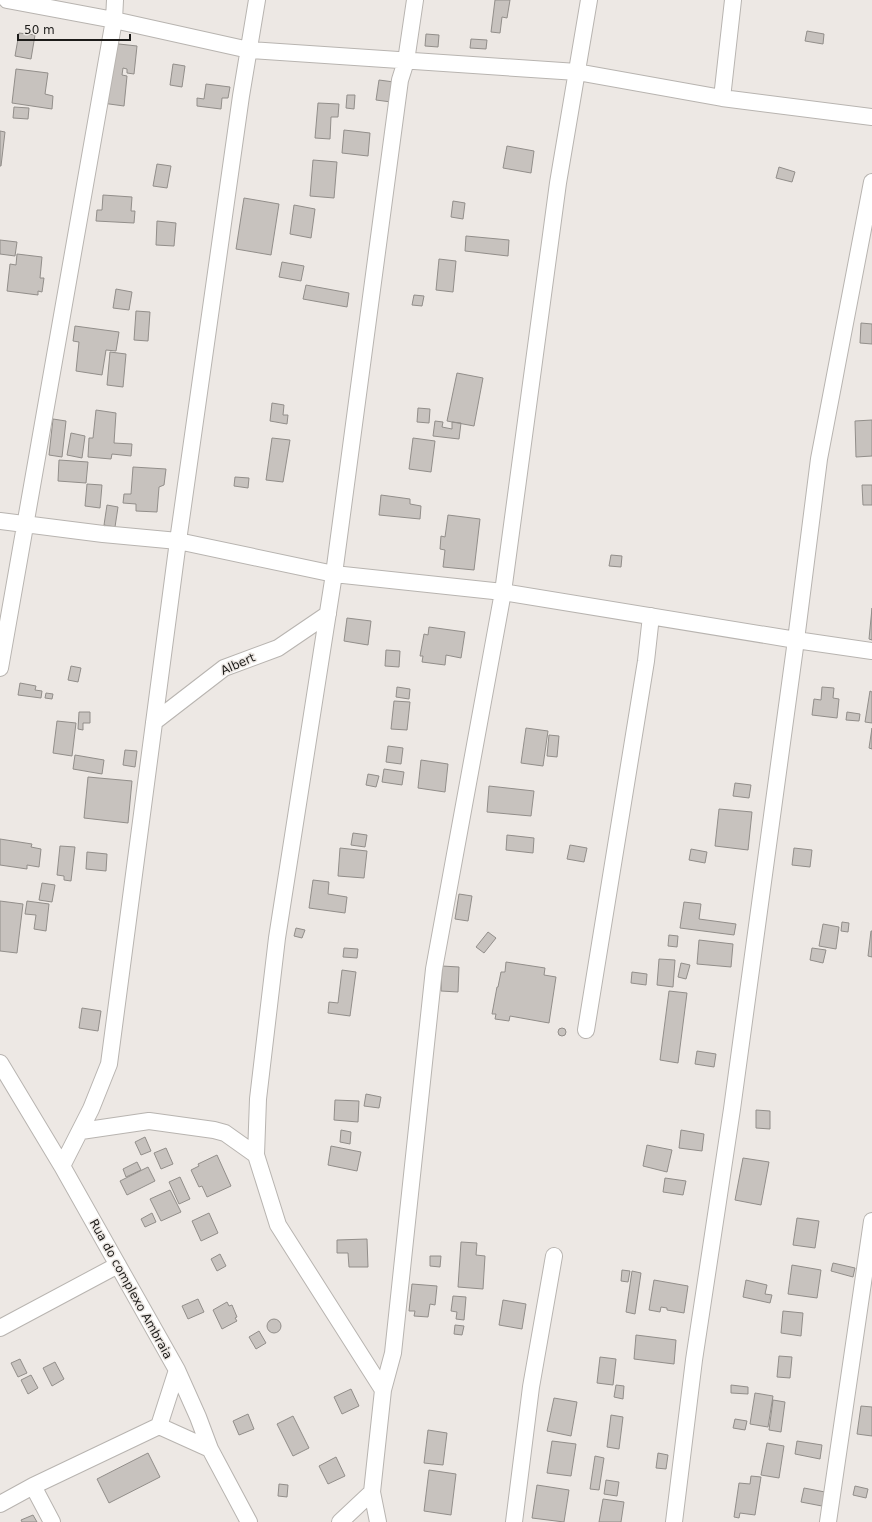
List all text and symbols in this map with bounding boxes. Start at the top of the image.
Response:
scale bar [18,16,130,42]
text: 50 m [24,23,55,37]
street label: Albert [219,650,258,678]
street label: Rua do complexo Ambraia [87,1217,175,1361]

